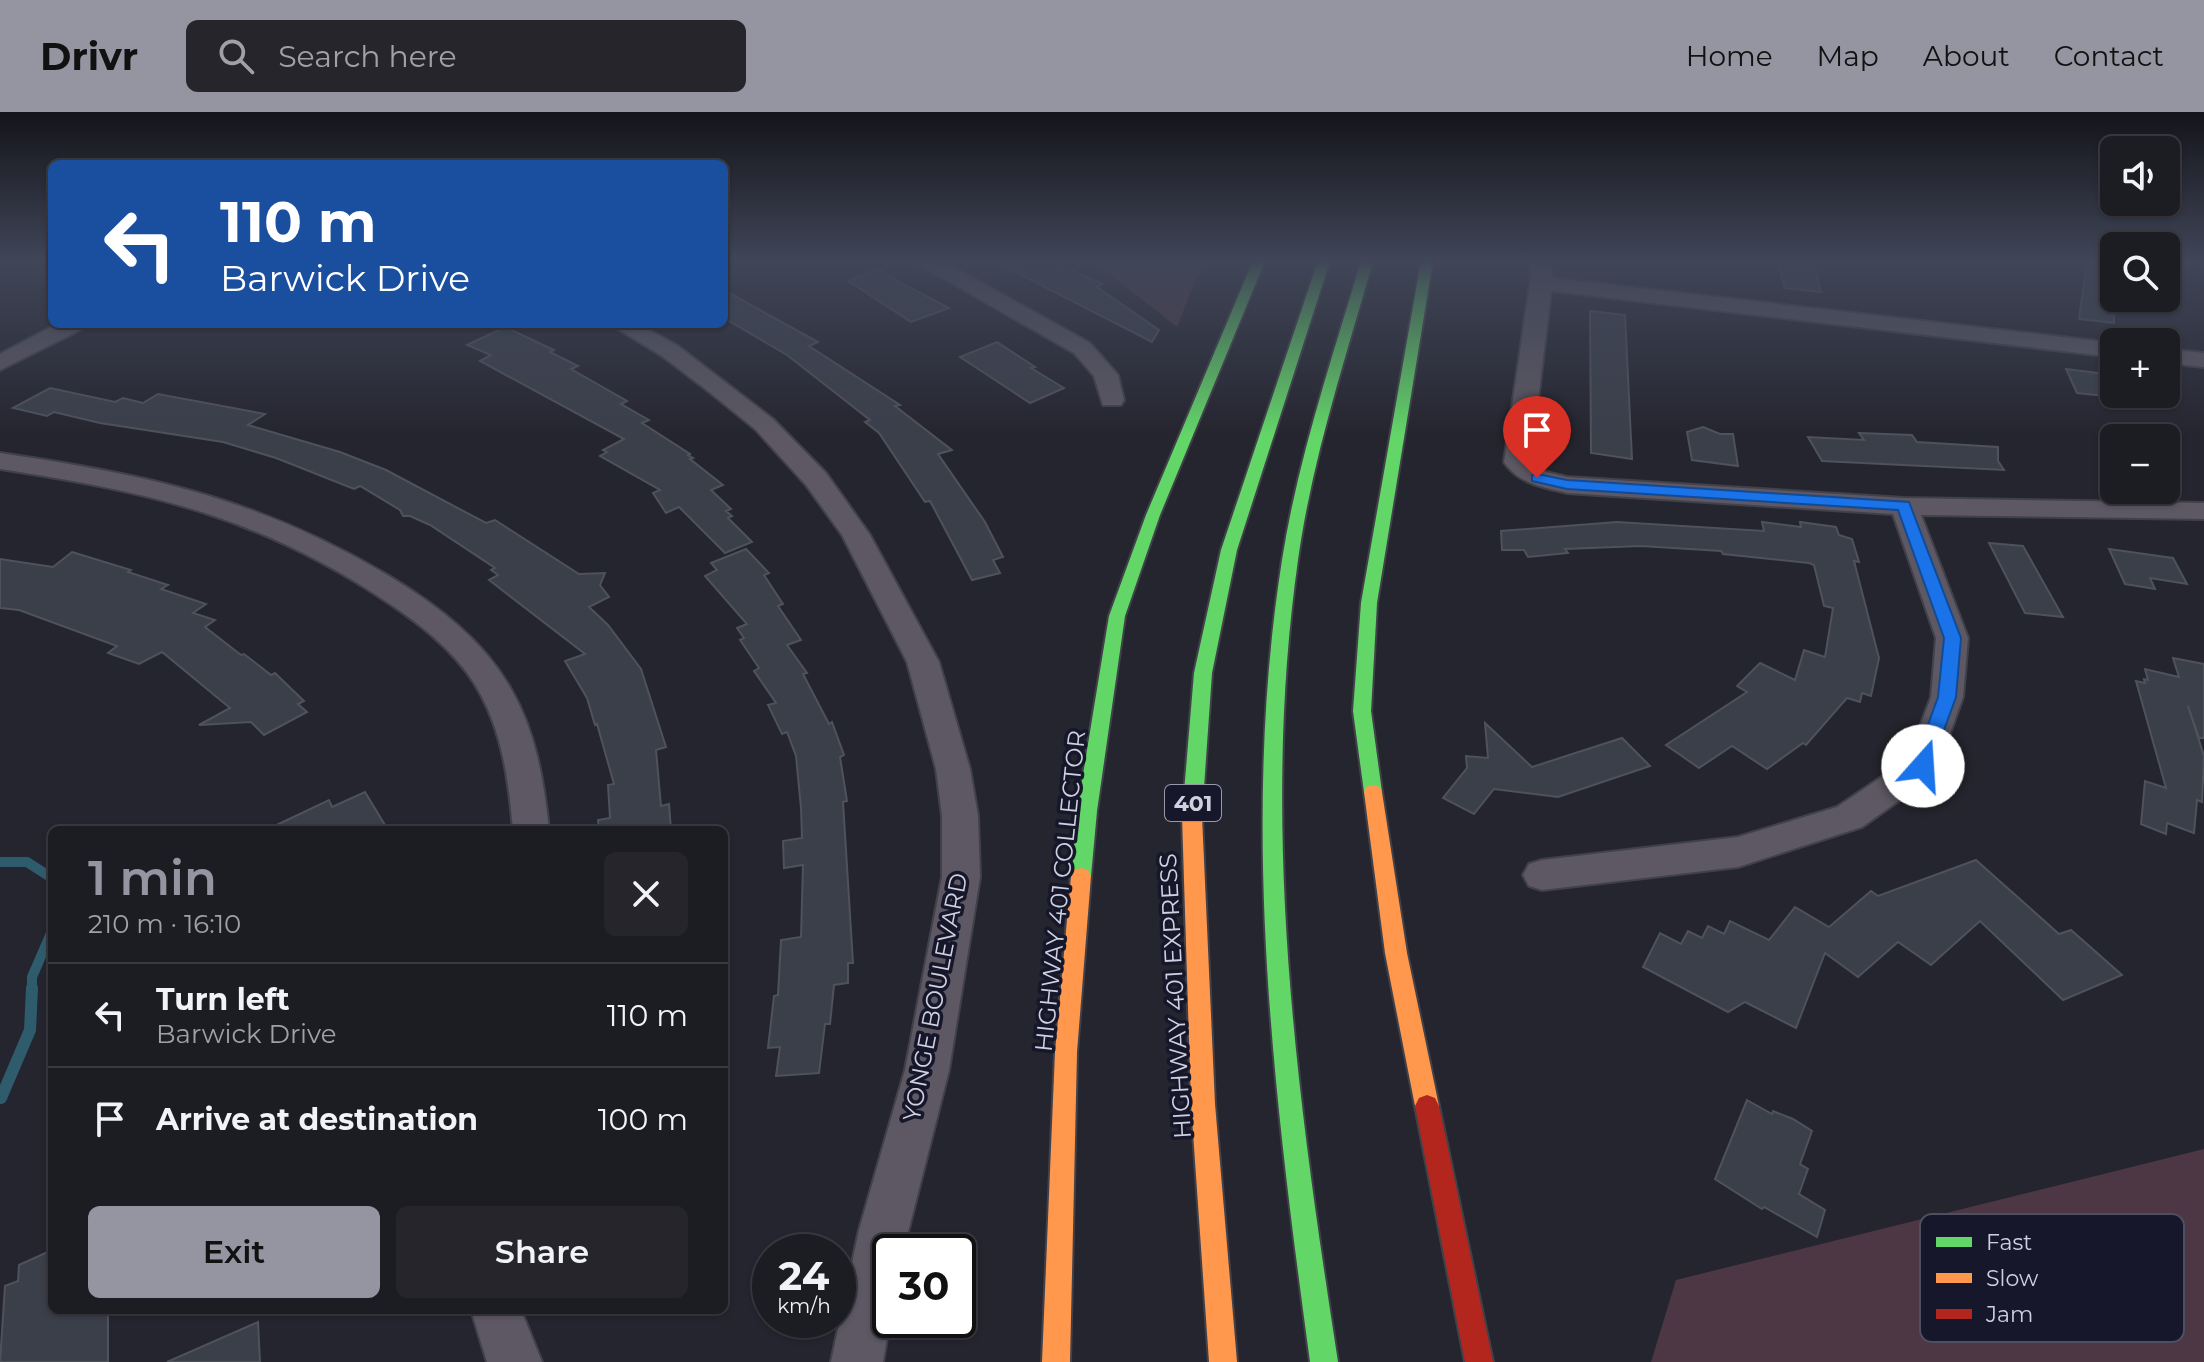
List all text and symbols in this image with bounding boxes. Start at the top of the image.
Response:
search box [186,20,746,92]
text: Drivr [40,33,138,80]
icon: search [214,34,258,78]
text: Search here [278,38,457,75]
text: Home [1686,39,1773,73]
text: Map [1817,39,1879,73]
text: About [1923,39,2010,73]
text: Contact [2054,39,2164,73]
map controls [2100,136,2180,504]
button: sound [2100,136,2180,216]
text: 110 m [220,188,377,256]
icon: left [88,192,192,296]
button: search [2100,232,2180,312]
text: Barwick Drive [220,256,470,300]
button: + [2100,328,2180,408]
pin [1503,396,1571,478]
icon: arrive [1515,408,1559,452]
button: − [2100,424,2180,504]
position arrow [1881,724,1965,808]
street label: HIGHWAY 401 COLLECTOR [1029,729,1091,1053]
road number: 401 [1165,785,1221,821]
text: 1 min [88,849,217,907]
button: close [604,852,688,936]
street label: HIGHWAY 401 EXPRESS [1153,853,1197,1139]
street label: YONGE BOULEVARD [897,870,973,1124]
text: 210 m · 16:10 [88,908,241,940]
text: Turn left [156,981,289,1018]
icon: left [88,993,132,1037]
text: 110 m [607,997,688,1034]
text: Barwick Drive [156,1018,337,1050]
icon: arrive [88,1097,132,1141]
text: Arrive at destination [156,1101,478,1138]
text: 100 m [598,1101,688,1138]
button: Exit [88,1206,380,1298]
button: Share [396,1206,688,1298]
legend [1920,1214,2184,1342]
text: Fast [1986,1229,2032,1256]
speed limit sign: 30 [872,1234,976,1338]
text: 24 [779,1251,829,1300]
text: Slow [1986,1265,2039,1292]
text: km/h [777,1294,831,1318]
text: Jam [1985,1301,2033,1328]

